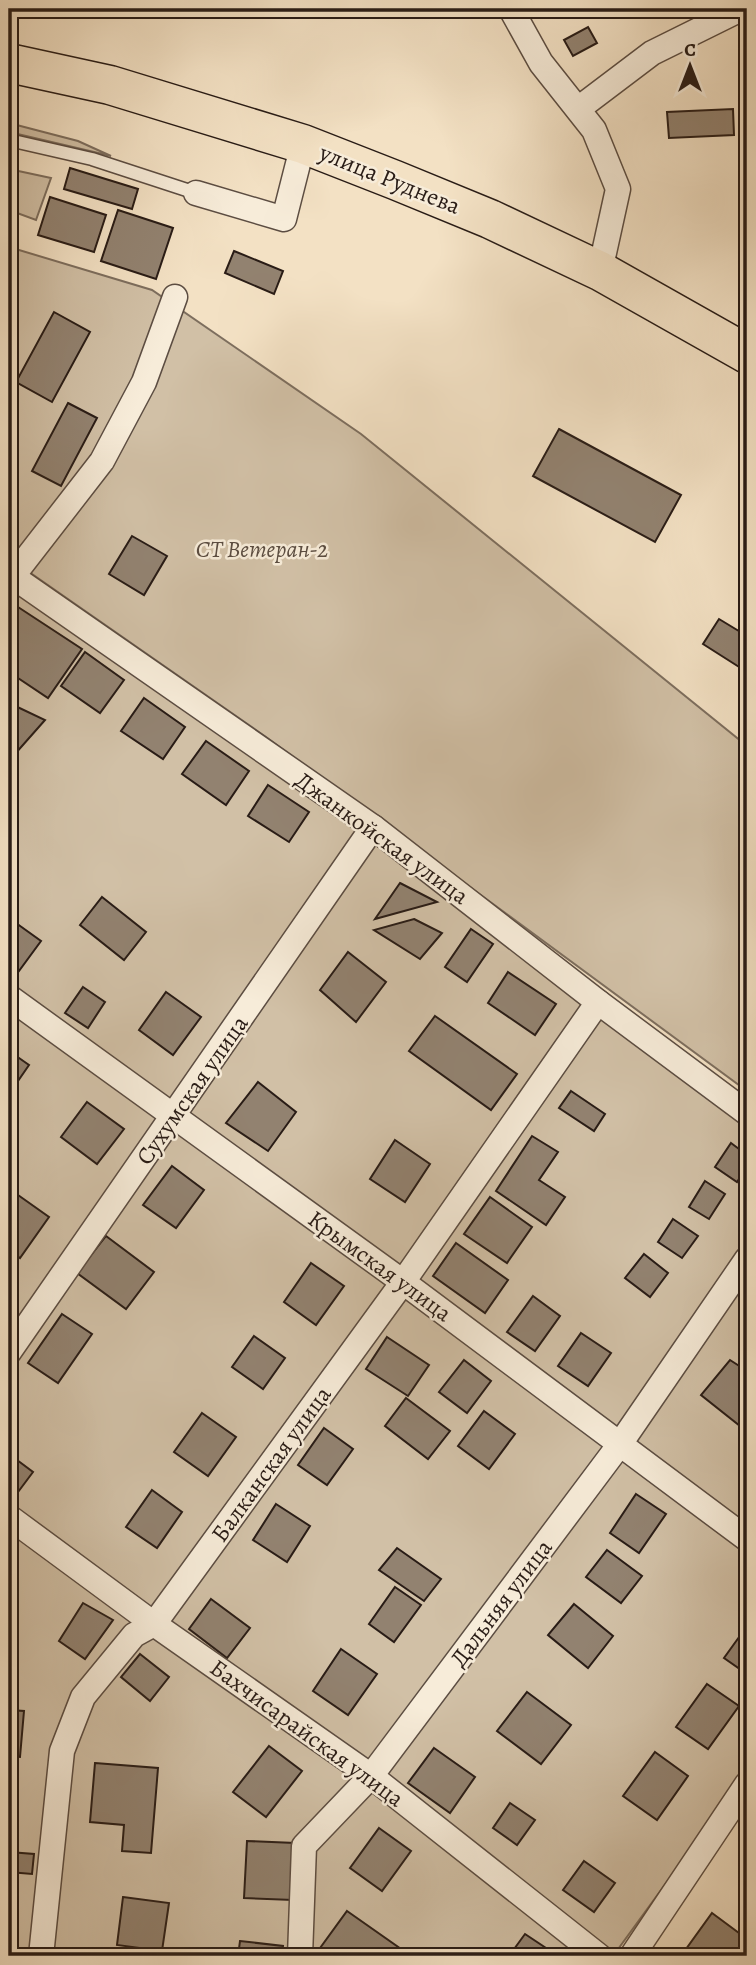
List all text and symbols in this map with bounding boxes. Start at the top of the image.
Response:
north arrow [654,32,724,102]
text: С [684,37,696,63]
street label: улица Руднева [314,136,465,222]
park label: СТ Ветеран-2 [196,533,328,565]
street label: Джанкойская улица [289,764,475,912]
street label: Сухумская улица [129,1009,255,1171]
street label: Крымская улица [302,1203,458,1329]
street label: Балканская улица [204,1380,338,1548]
street label: Дальняя улица [442,1533,560,1673]
street label: Бахчисарайская улица [203,1652,411,1814]

